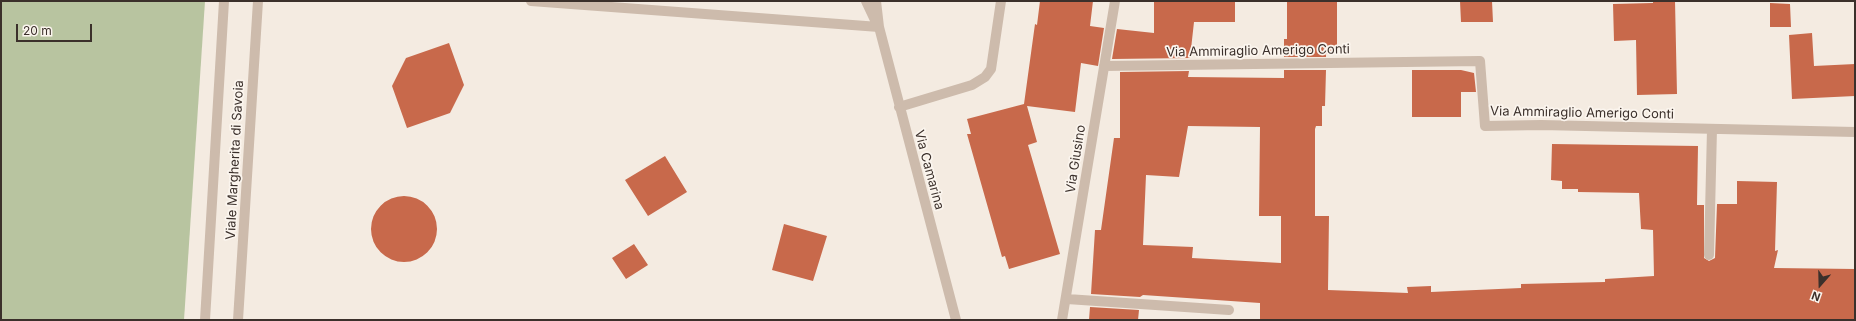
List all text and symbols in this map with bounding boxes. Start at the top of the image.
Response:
scale bar [18,16,94,42]
text: 20 m [23,23,52,38]
street label: Via Ammiraglio Amerigo Conti [1166,42,1350,60]
street label: Viale Margherita di Savoia [223,80,247,240]
street label: Via Ammiraglio Amerigo Conti [1490,104,1674,122]
street label: Via Giusino [1063,124,1089,194]
street label: Via Camarina [911,128,947,212]
north arrow [1800,265,1840,305]
text: N [1810,288,1822,304]

